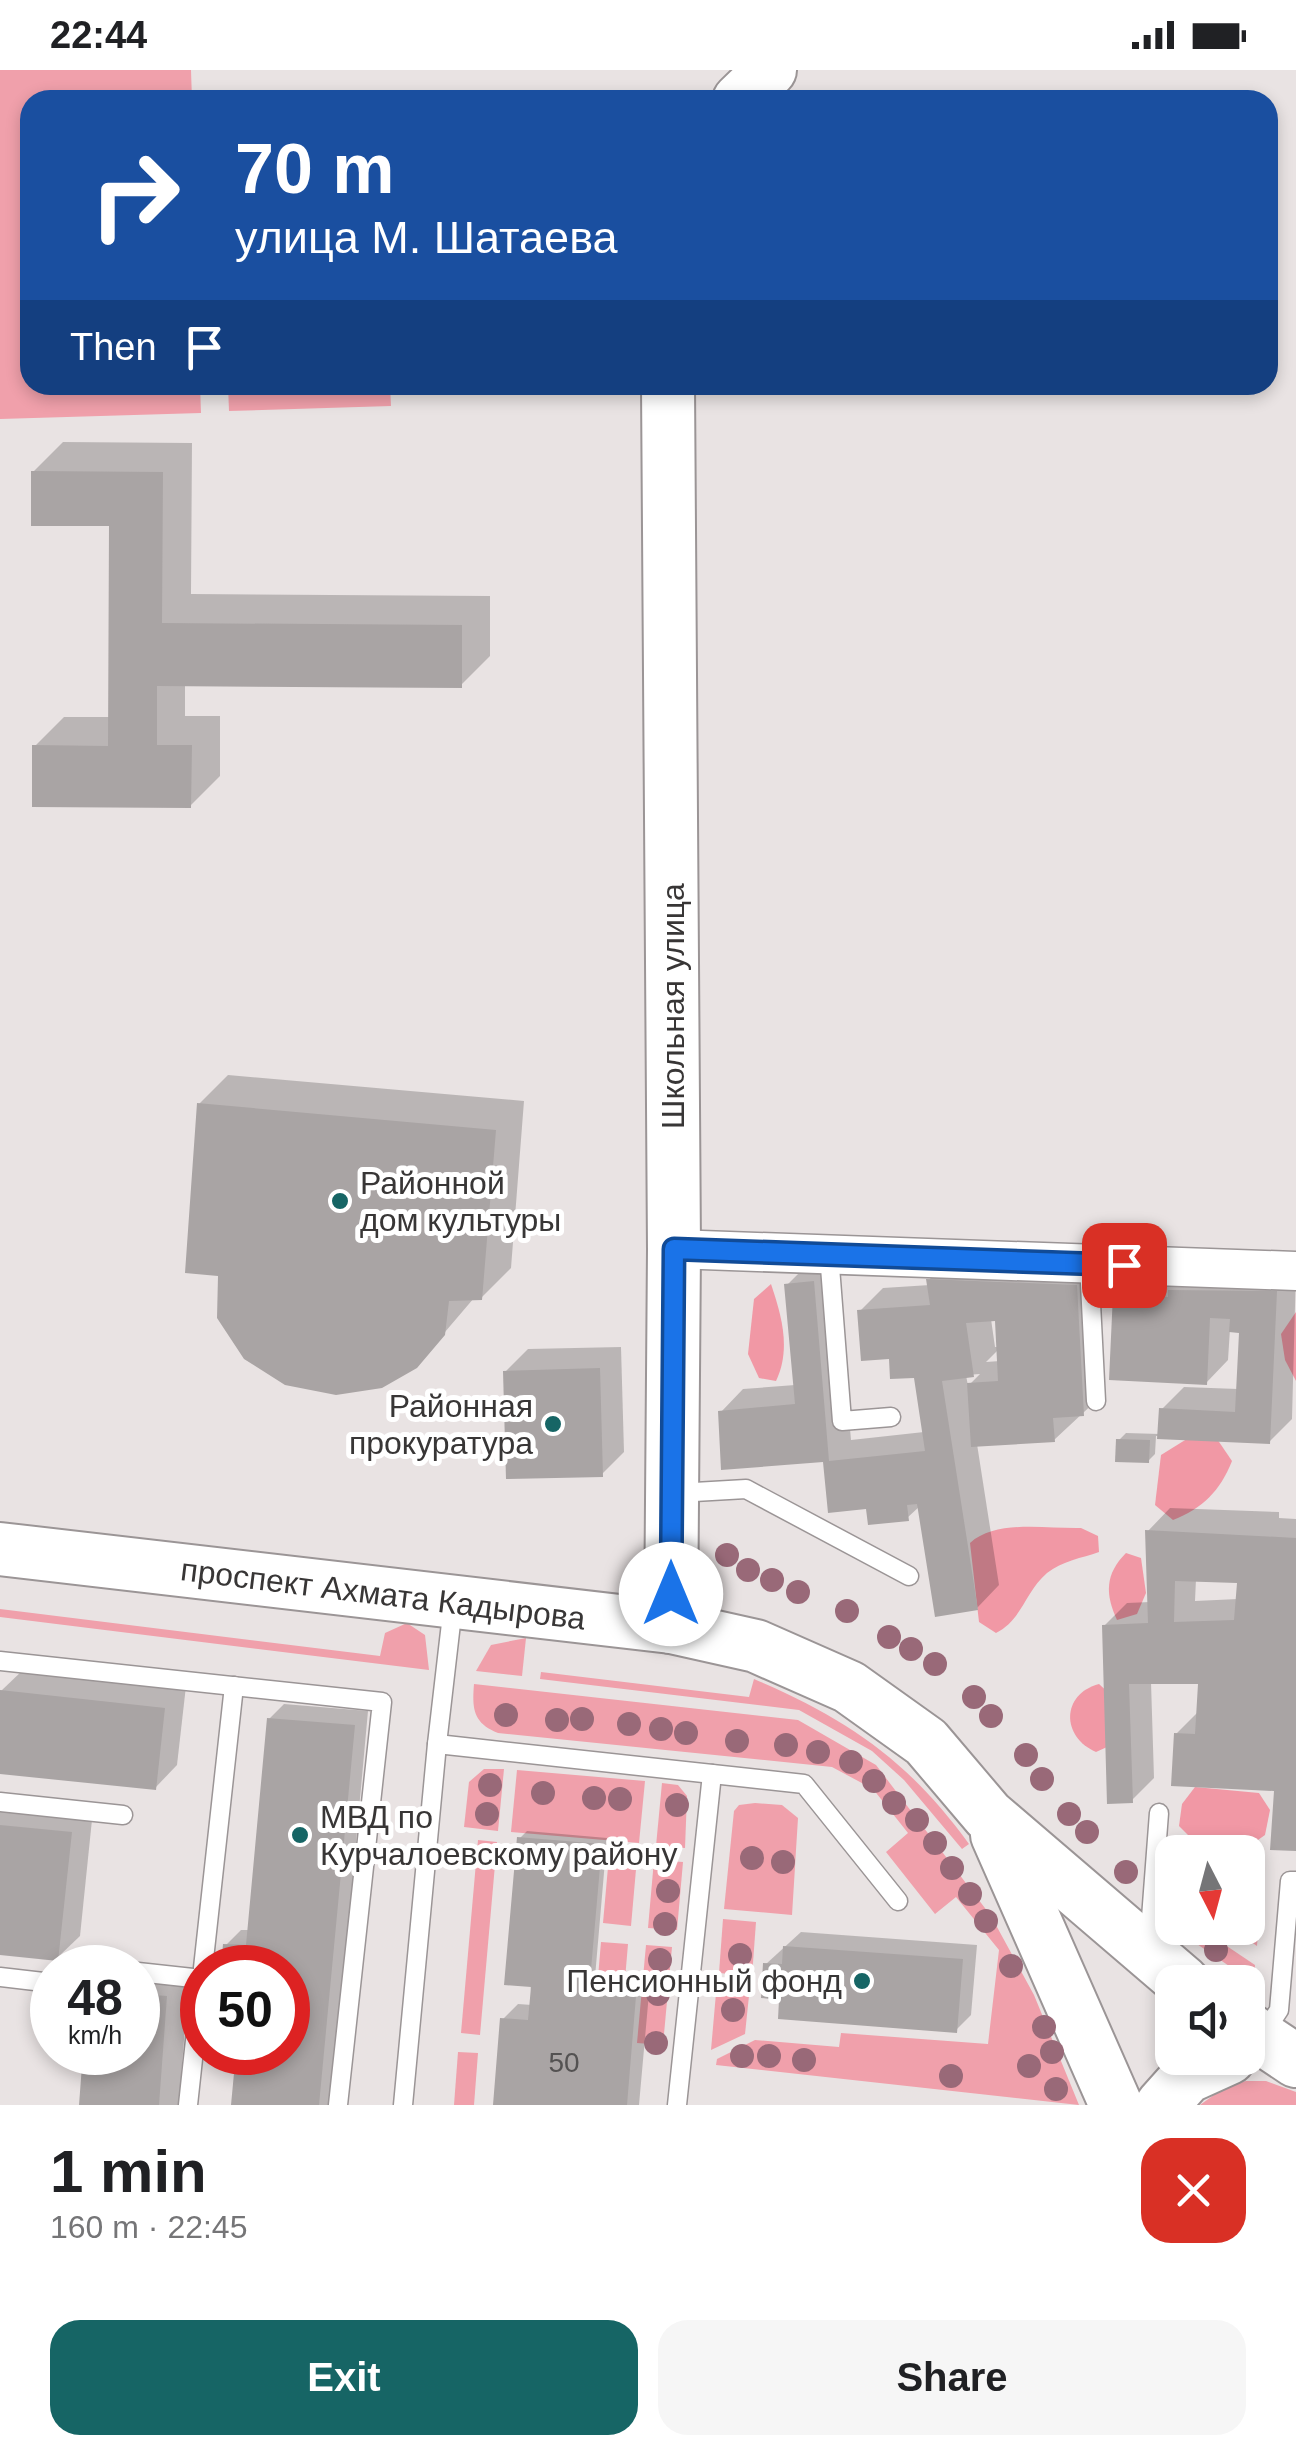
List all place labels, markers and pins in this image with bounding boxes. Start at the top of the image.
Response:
place label: Районной дом культуры [360,1165,561,1238]
marker: Районной дом культуры [329,1190,351,1212]
pin [1082,1223,1167,1308]
place label: Районная прокуратура [349,1388,533,1461]
marker: Районная прокуратура [542,1413,564,1435]
place label: МВД по Курчалоевскому району [320,1799,677,1872]
marker: МВД по Курчалоевскому району [289,1824,311,1846]
place label: Пенсионный фонд [566,1963,842,1999]
marker: Пенсионный фонд [851,1970,873,1992]

